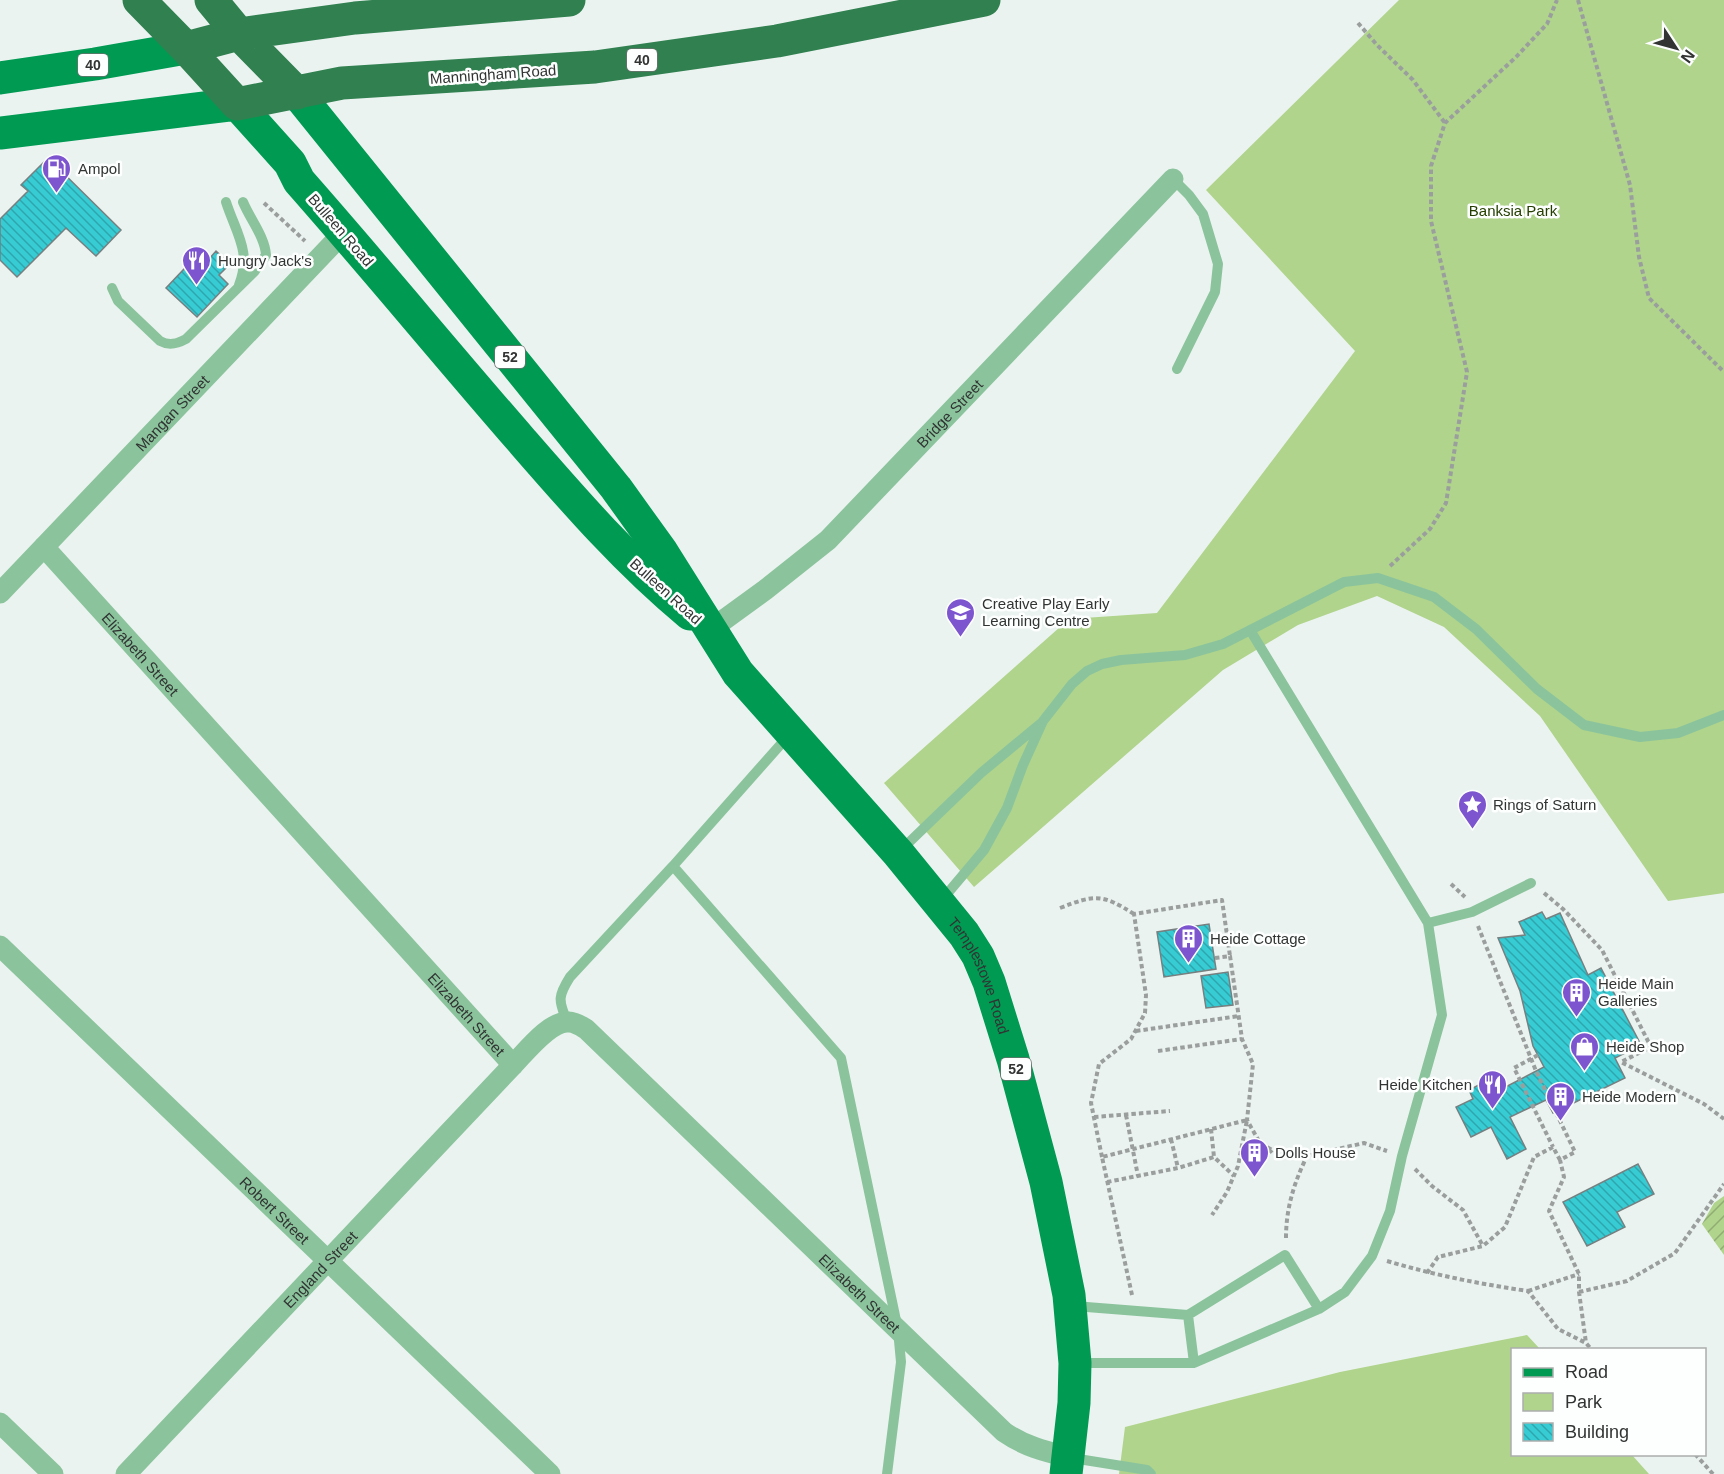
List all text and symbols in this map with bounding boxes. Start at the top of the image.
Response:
north arrow [1646,18,1706,78]
text: N [1677,47,1698,66]
road number: 40 [627,49,657,71]
road number: 40 [78,54,108,76]
street label: Manningham Road [429,61,557,87]
fuel station icon: Ampol [41,152,73,194]
place label: Ampol [78,160,121,177]
street label: Bulleen Road [305,190,377,270]
park label: Banksia Park [1469,202,1558,219]
restaurant icon: Hungry Jack's [181,244,213,286]
place label: Hungry Jack's [218,252,312,269]
road number: 52 [495,346,525,368]
street label: Mangan Street [132,371,212,454]
street label: Bridge Street [913,375,986,451]
street label: Bulleen Road [627,555,705,627]
place label: Creative Play Early Learning Centre [982,595,1110,629]
school or university icon: Creative Play Early Learning Centre [945,596,977,638]
street label: Elizabeth Street [99,609,183,699]
place icon: Rings of Saturn [1456,788,1488,830]
place label: Rings of Saturn [1493,796,1596,813]
street label: Templestowe Road [945,913,1013,1036]
building icon: Heide Cottage [1173,922,1205,964]
place label: Heide Cottage [1210,930,1306,947]
street label: Elizabeth Street [425,969,509,1060]
place label: Heide Main Galleries [1598,975,1674,1009]
building icon: Heide Main Galleries [1561,976,1593,1018]
shop icon: Heide Shop [1569,1030,1601,1072]
place label: Heide Shop [1606,1038,1684,1055]
road number: 52 [1001,1058,1031,1080]
restaurant icon: Heide Kitchen [1477,1068,1509,1110]
place label: Heide Kitchen [1379,1076,1472,1093]
building icon: Heide Modern [1545,1080,1577,1122]
place label: Heide Modern [1582,1088,1676,1105]
building icon: Dolls House [1238,1136,1270,1178]
place label: Dolls House [1275,1144,1356,1161]
street label: Robert Street [237,1173,314,1247]
street label: England Street [280,1227,361,1311]
street label: Elizabeth Street [816,1250,904,1336]
legend [1511,1348,1706,1456]
text: Road [1565,1362,1608,1382]
text: Park [1565,1392,1603,1412]
text: Building [1565,1422,1629,1442]

